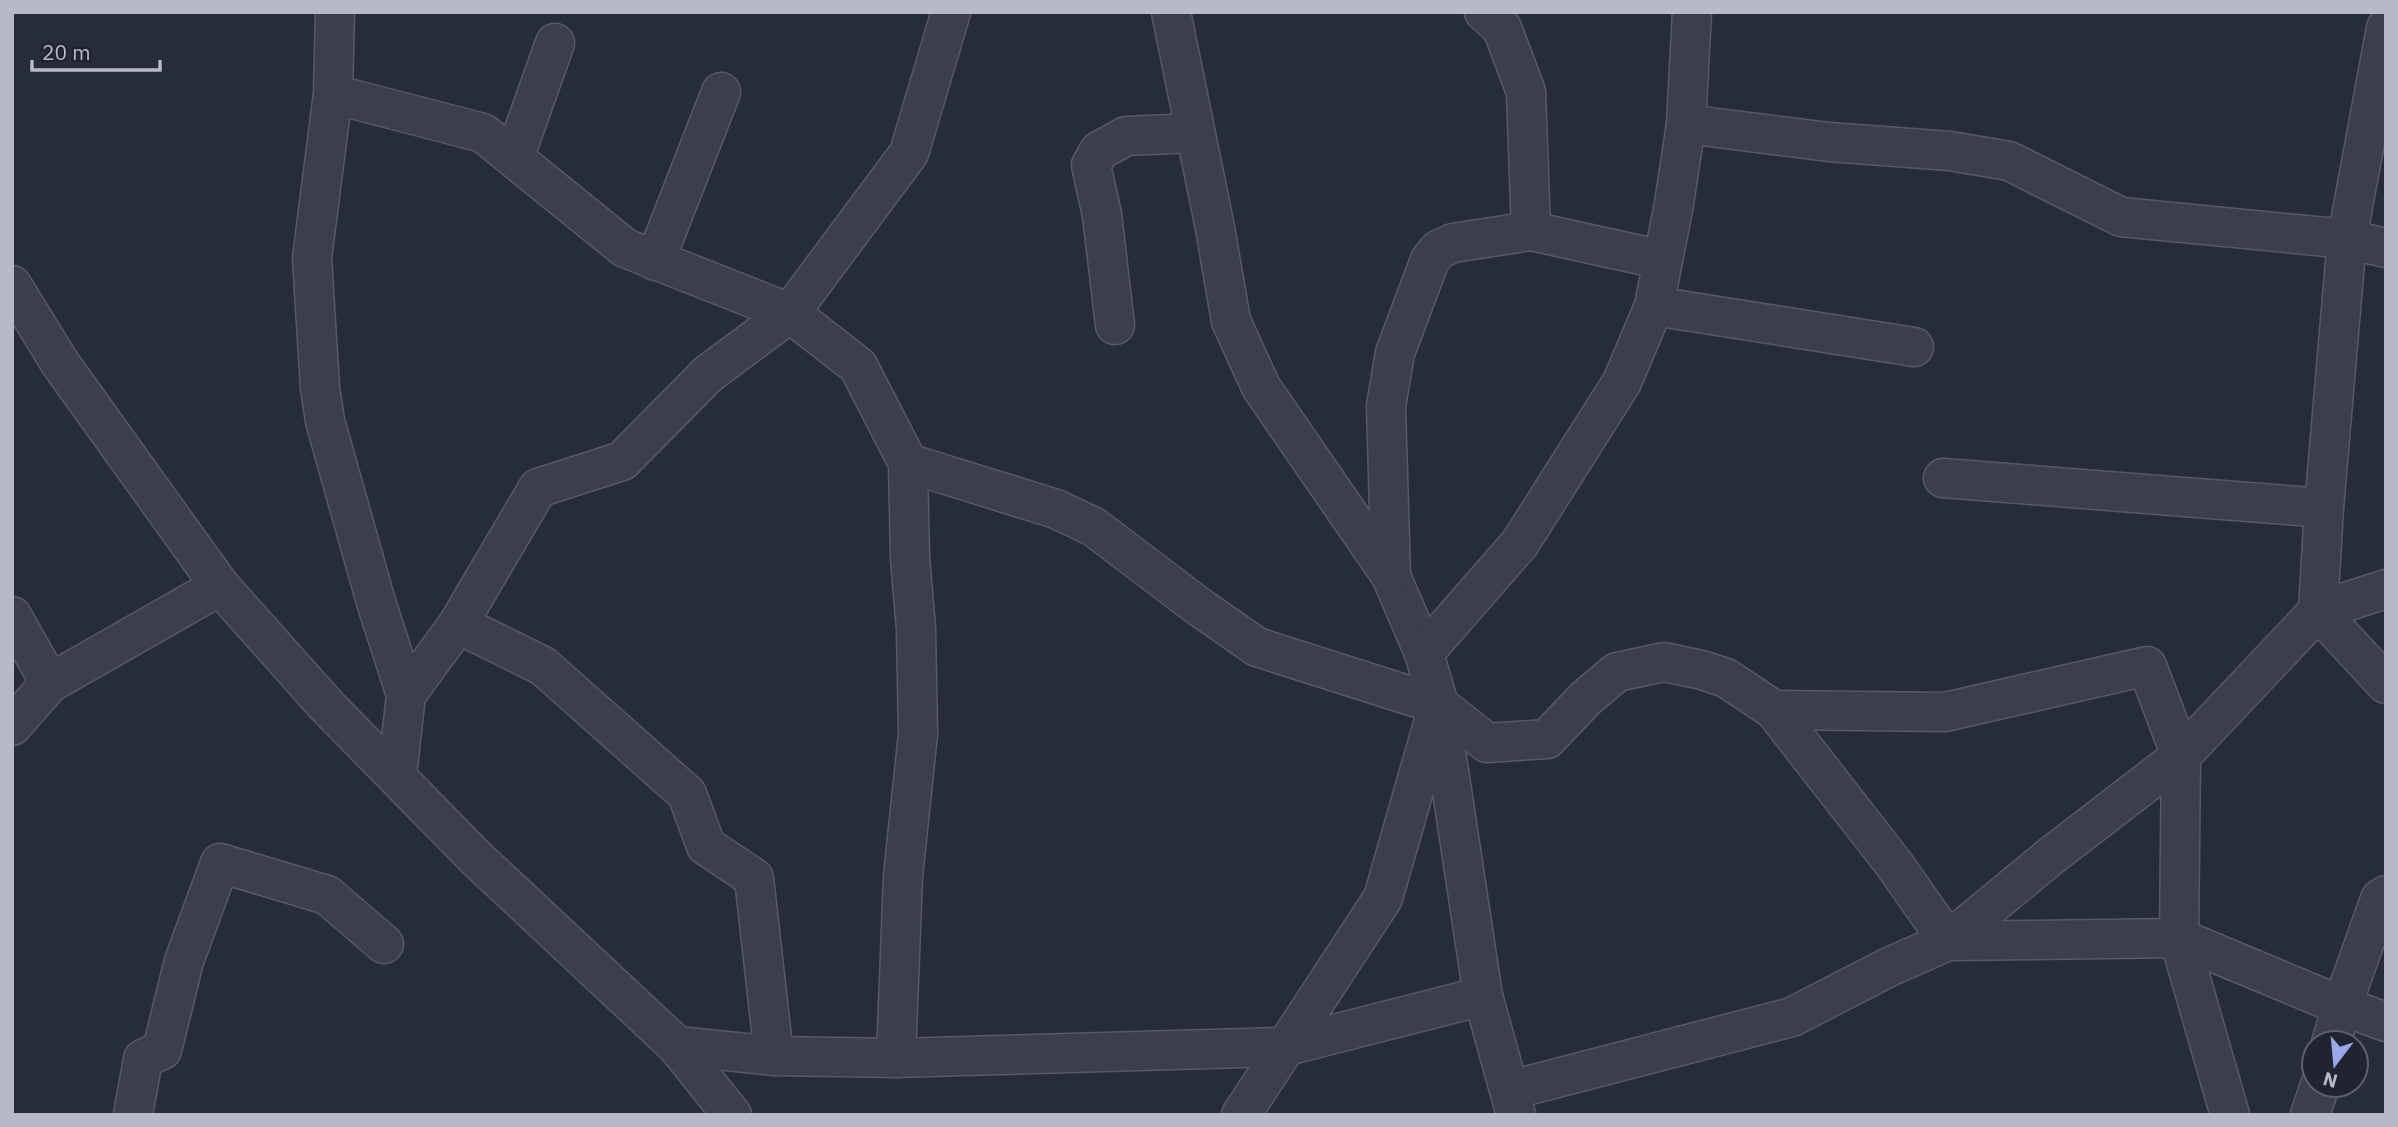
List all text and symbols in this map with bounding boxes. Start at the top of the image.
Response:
scale bar [32,28,159,72]
text: 20 m [42,38,91,66]
north arrow [2300,1029,2370,1099]
text: N [2320,1067,2340,1094]

